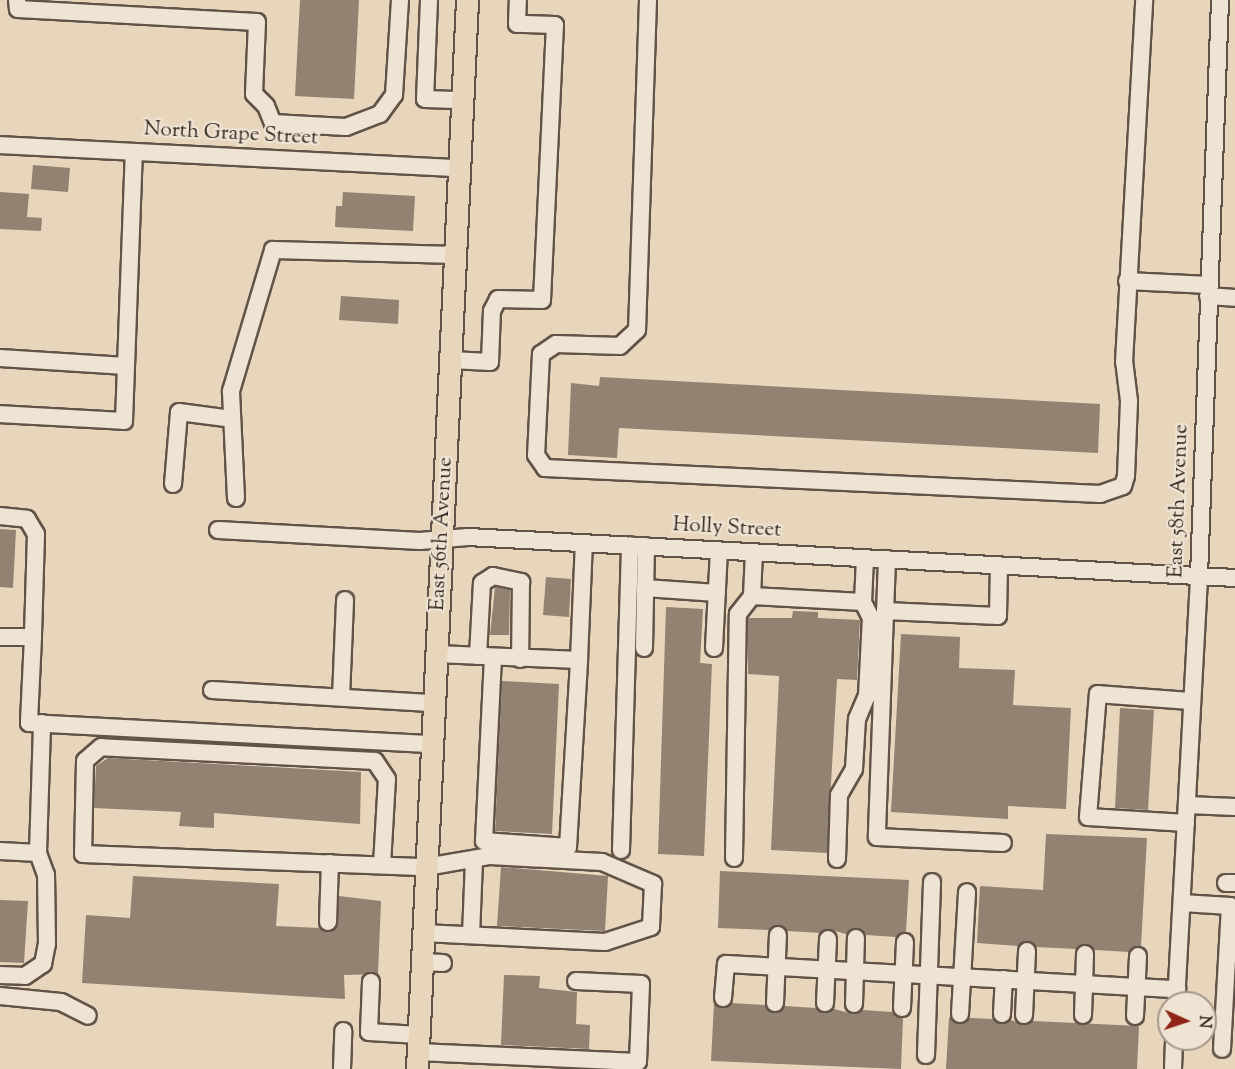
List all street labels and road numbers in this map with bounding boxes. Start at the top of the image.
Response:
street label: North Grape Street [143,117,319,151]
street label: East 58th Avenue [1164,424,1194,578]
street label: East 56th Avenue [425,456,459,612]
street label: Holly Street [672,513,782,543]

